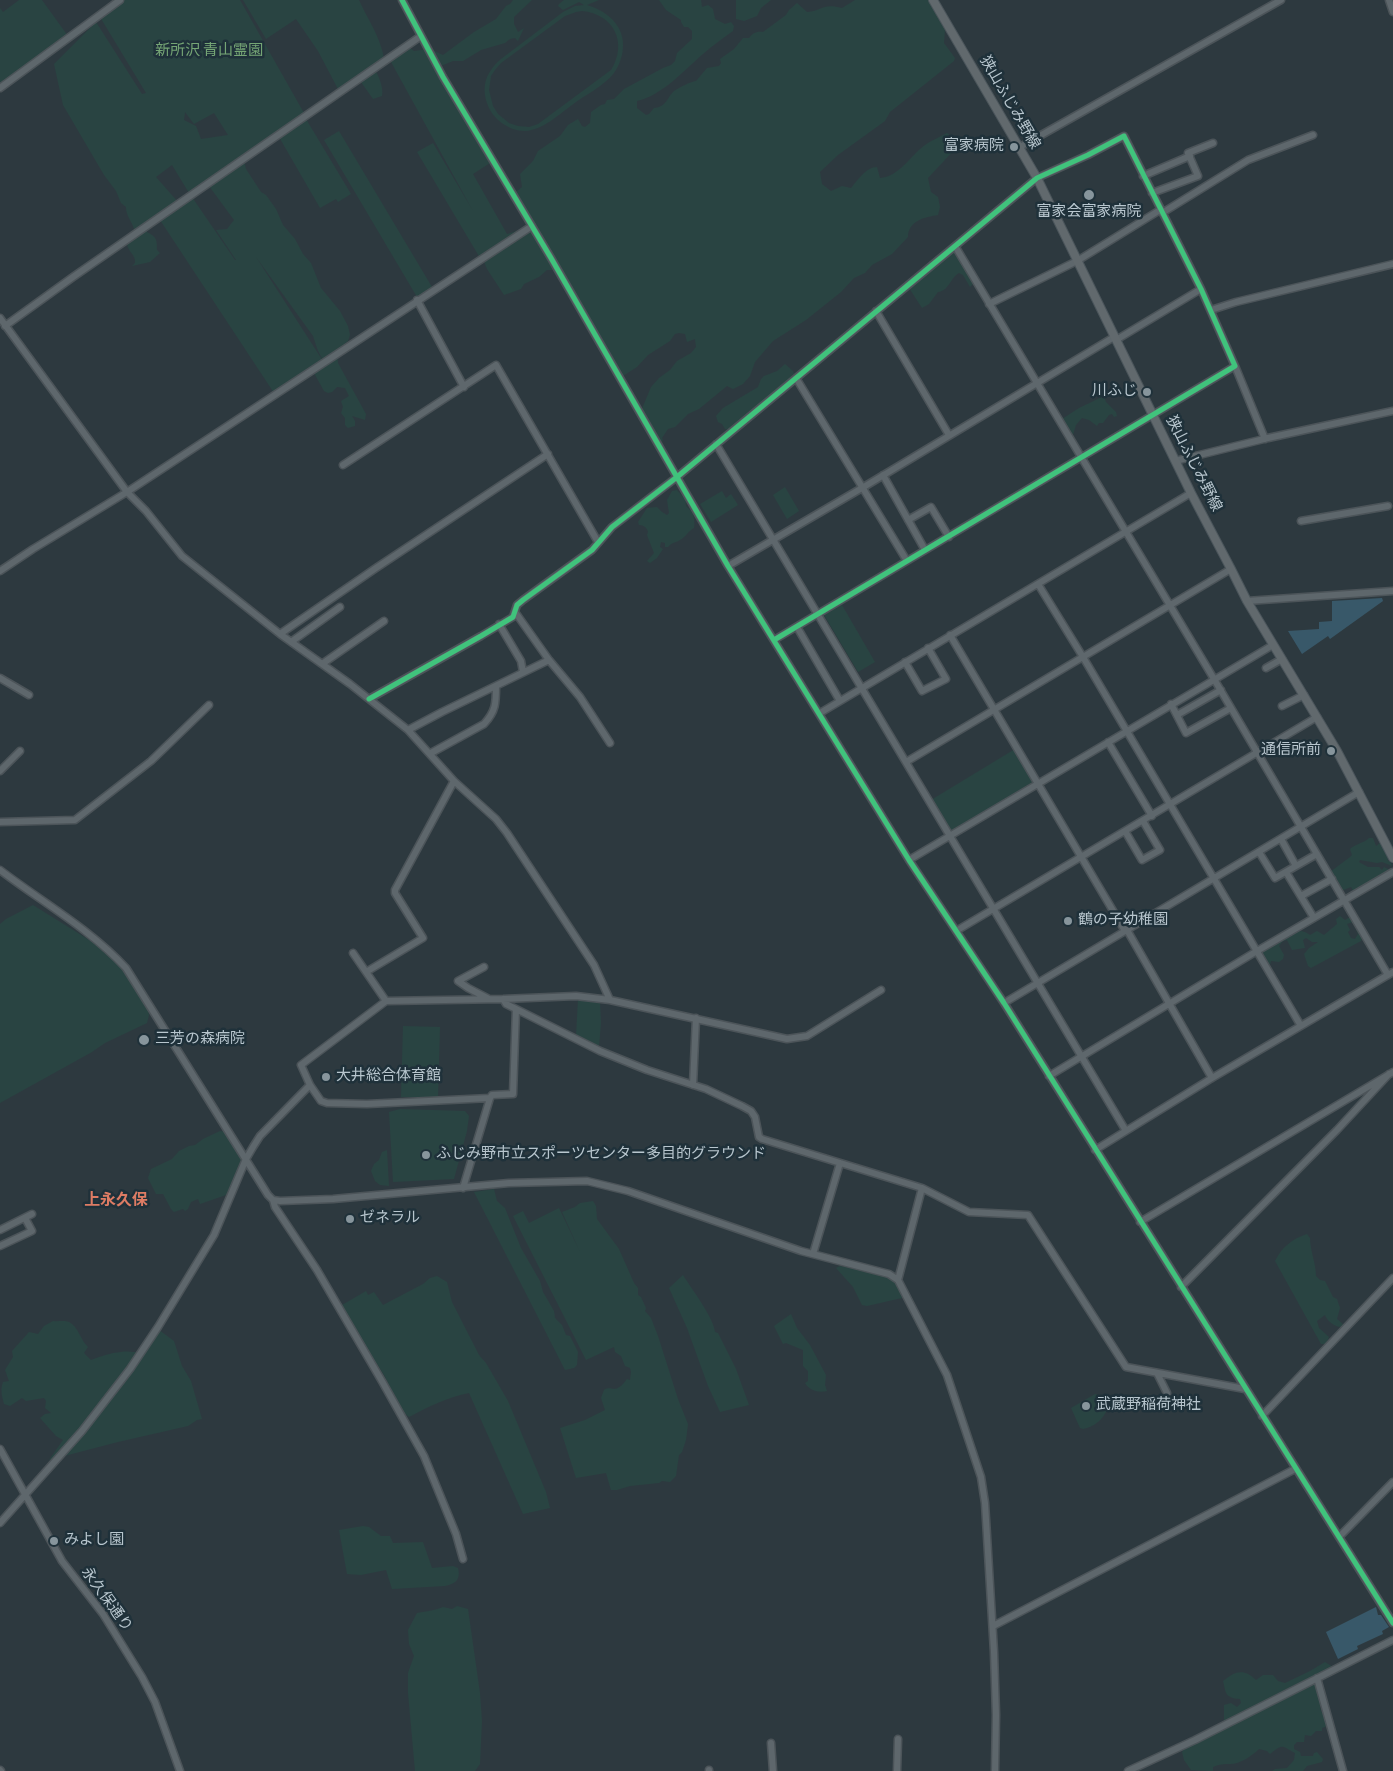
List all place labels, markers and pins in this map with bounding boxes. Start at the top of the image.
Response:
place label: 富家病院 [944,138,1004,156]
marker: 富家病院 [1008,141,1020,153]
marker: 富家会富家病院 [1082,188,1096,202]
place label: 富家会富家病院 [1037,204,1141,222]
place label: 川ふじ [1092,383,1137,401]
marker: 川ふじ [1141,386,1153,398]
place label: 通信所前 [1261,742,1321,760]
marker: 通信所前 [1325,745,1337,757]
place label: 鶴の子幼稚園 [1078,912,1168,930]
marker: 鶴の子幼稚園 [1062,915,1074,927]
place label: 三芳の森病院 [155,1031,245,1049]
marker: 三芳の森病院 [137,1033,151,1047]
place label: 大井総合体育館 [336,1068,441,1086]
marker: 大井総合体育館 [320,1071,332,1083]
place label: ふじみ野市⽴スポーツセンター多⽬的グラウンド [436,1146,766,1164]
marker: ふじみ野市⽴スポーツセンター多⽬的グラウンド [420,1149,432,1161]
place label: ゼネラル [360,1210,420,1228]
marker: ゼネラル [344,1213,356,1225]
place label: 武蔵野稲荷神社 [1096,1397,1201,1415]
marker: 武蔵野稲荷神社 [1080,1400,1092,1412]
place label: みよし園 [64,1532,124,1550]
marker: みよし園 [48,1535,60,1547]

